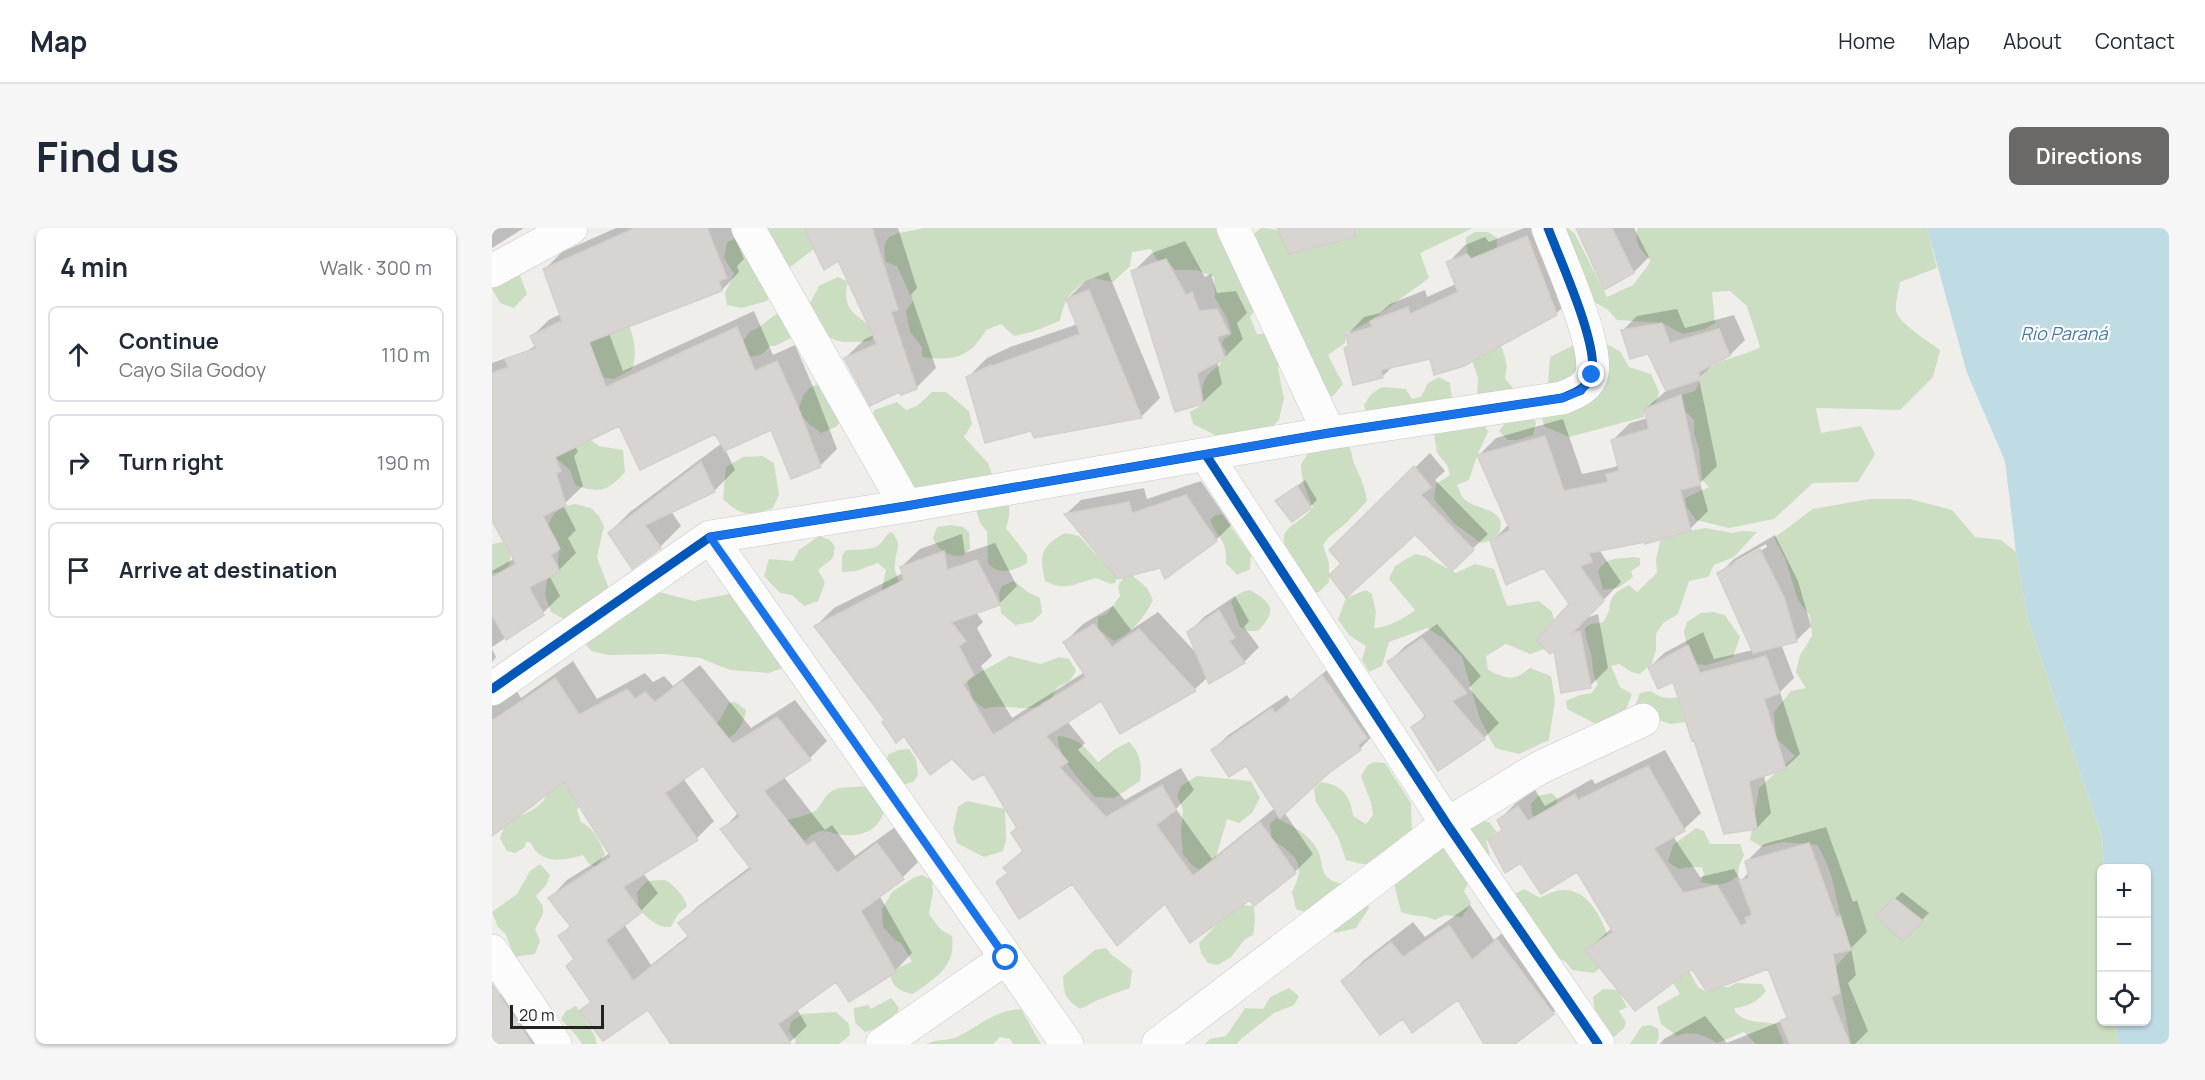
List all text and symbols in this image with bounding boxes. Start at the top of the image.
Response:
text: Map [30,22,87,60]
text: Home [1838,27,1895,55]
text: Map [1928,27,1970,55]
text: About [2003,27,2062,55]
text: Contact [2095,27,2175,55]
text: Find us [36,127,179,185]
button: Directions [2009,127,2169,185]
text: 4 min [60,249,128,285]
text: Walk · 300 m [320,254,432,281]
water label: Rio Paraná [2020,321,2109,345]
text: Continue [119,326,219,356]
icon: ahead [62,338,95,371]
text: 110 m [381,341,430,368]
text: Cayo Sila Godoy [119,356,266,383]
route end [1578,361,1604,387]
icon: right [62,446,95,479]
text: Turn right [119,447,224,477]
text: 190 m [377,449,430,476]
icon: arrive [62,554,95,587]
text: Arrive at destination [119,555,337,585]
map controls [2097,864,2151,1026]
button: + [2097,864,2151,918]
button: − [2097,918,2151,972]
route start [992,944,1018,970]
button: locate [2097,972,2151,1026]
scale bar [510,1002,604,1030]
text: 20 m [519,1004,555,1026]

